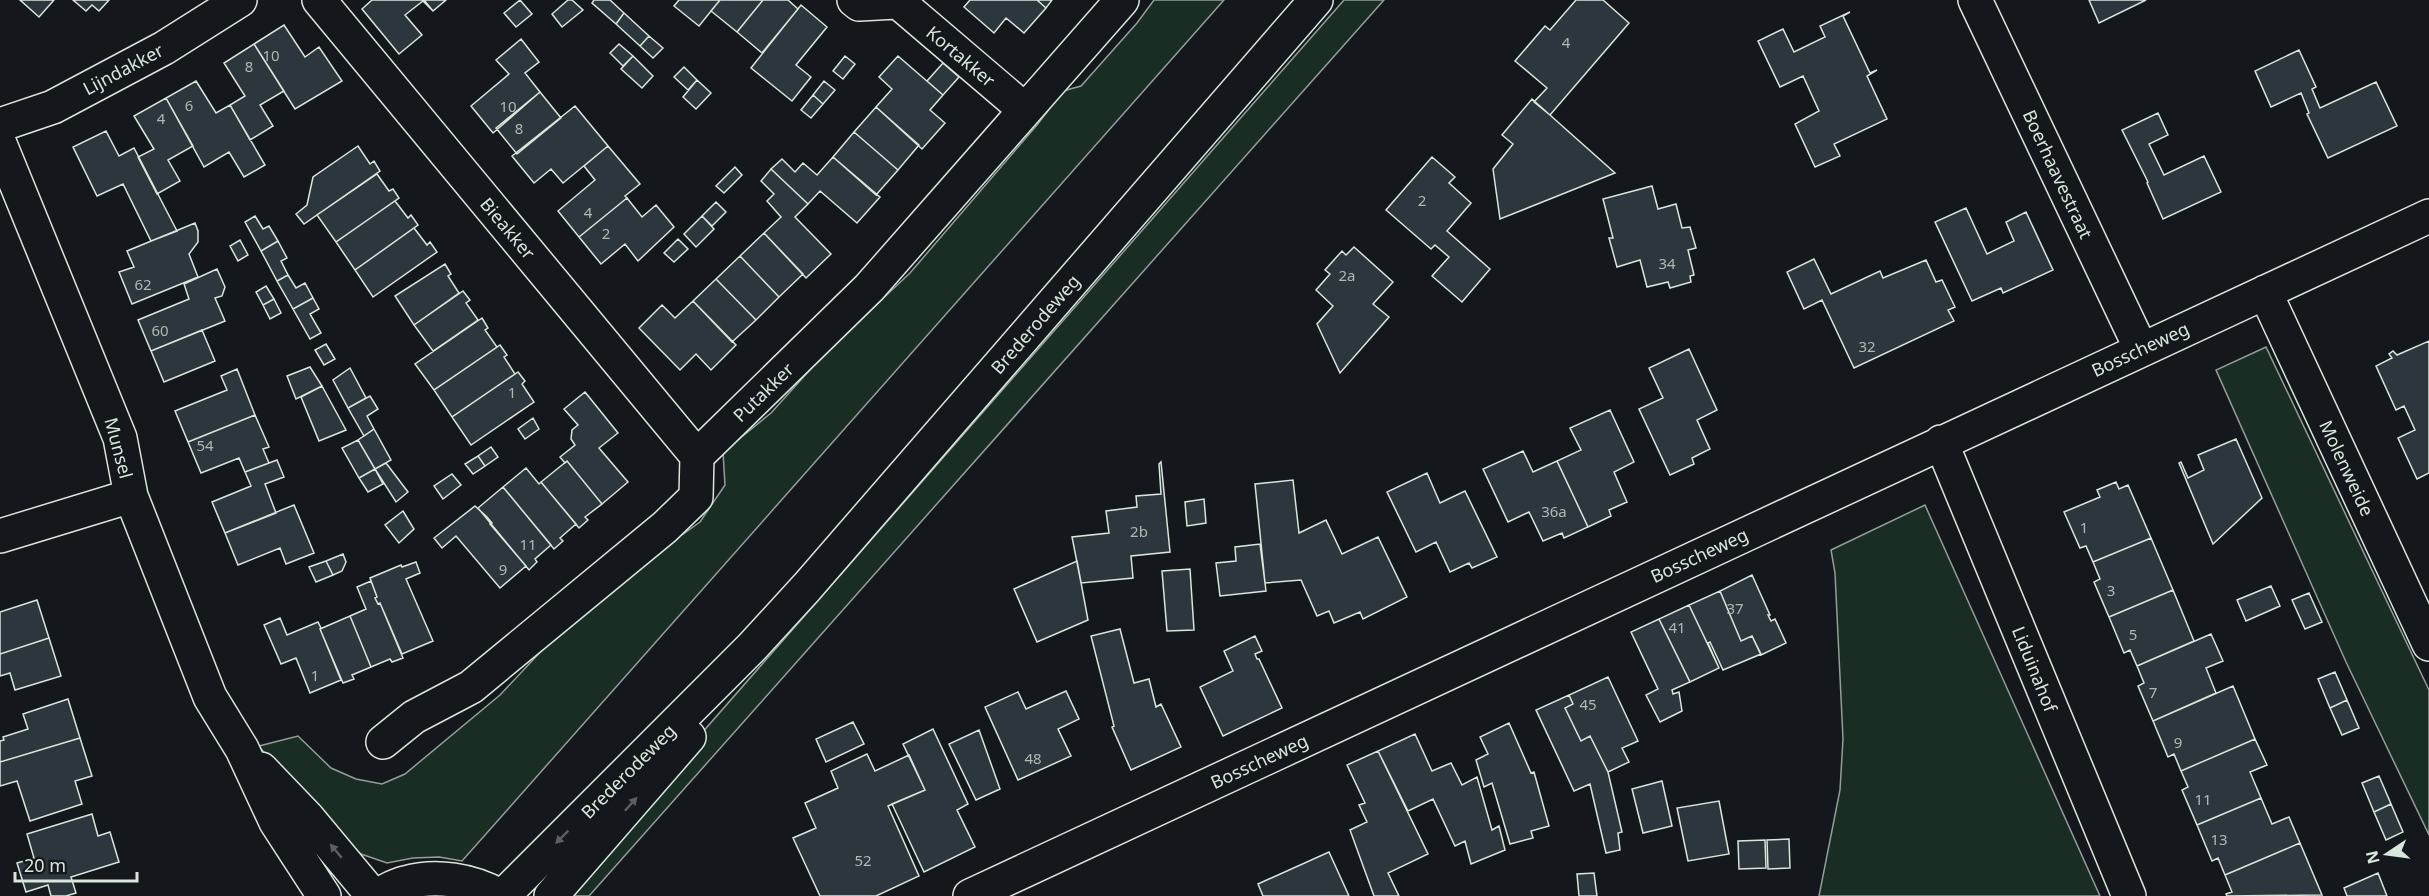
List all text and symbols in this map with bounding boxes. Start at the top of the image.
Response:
street label: Kortakker [922,20,1001,92]
house number: 4 [1562,32,1571,52]
street label: Lijndakker [79,38,168,100]
house number: 10 [262,45,280,65]
house number: 8 [245,56,253,76]
house number: 6 [185,95,193,115]
house number: 10 [499,96,517,116]
street label: Boerhaavestraat [2018,106,2099,243]
house number: 4 [157,108,166,128]
house number: 8 [515,118,523,138]
house number: 2 [1418,190,1426,210]
street label: Bieakker [475,192,541,264]
house number: 4 [584,202,593,222]
house number: 2 [602,223,610,243]
house number: 34 [1658,253,1676,273]
house number: 2a [1339,265,1356,285]
street label: Brederodeweg [985,269,1085,379]
house number: 62 [134,274,152,294]
street label: Bosscheweg [2087,316,2193,382]
house number: 60 [151,320,169,340]
house number: 32 [1858,336,1876,356]
street label: Putakker [728,357,799,427]
house number: 1 [508,382,516,402]
street label: Munsel [99,415,139,481]
street label: Molenweide [2314,416,2380,520]
house number: 54 [196,435,214,455]
house number: 36a [1541,501,1567,521]
house number: 1 [2080,517,2088,537]
house number: 2b [1130,521,1148,541]
street label: Bosscheweg [1646,522,1752,588]
house number: 11 [519,534,537,554]
house number: 9 [499,559,507,579]
house number: 3 [2107,580,2115,600]
house number: 37 [1726,598,1744,618]
house number: 41 [1668,617,1686,637]
street label: Liduinahof [2007,623,2063,716]
house number: 5 [2129,624,2137,644]
house number: 1 [311,665,319,685]
house number: 7 [2149,682,2157,702]
house number: 45 [1579,694,1597,714]
street label: Brederodeweg [576,719,680,823]
street label: Bosscheweg [1206,728,1312,794]
house number: 9 [2174,732,2182,752]
house number: 48 [1024,748,1042,768]
house number: 11 [2194,789,2212,809]
one-way arrow [624,797,638,812]
north arrow [2357,824,2417,884]
one-way arrow [556,829,570,843]
house number: 13 [2210,829,2228,849]
one-way arrow [330,844,343,859]
scale bar [15,845,136,883]
text: N [2360,849,2385,866]
house number: 52 [854,850,872,870]
text: 20 m [24,853,66,877]

